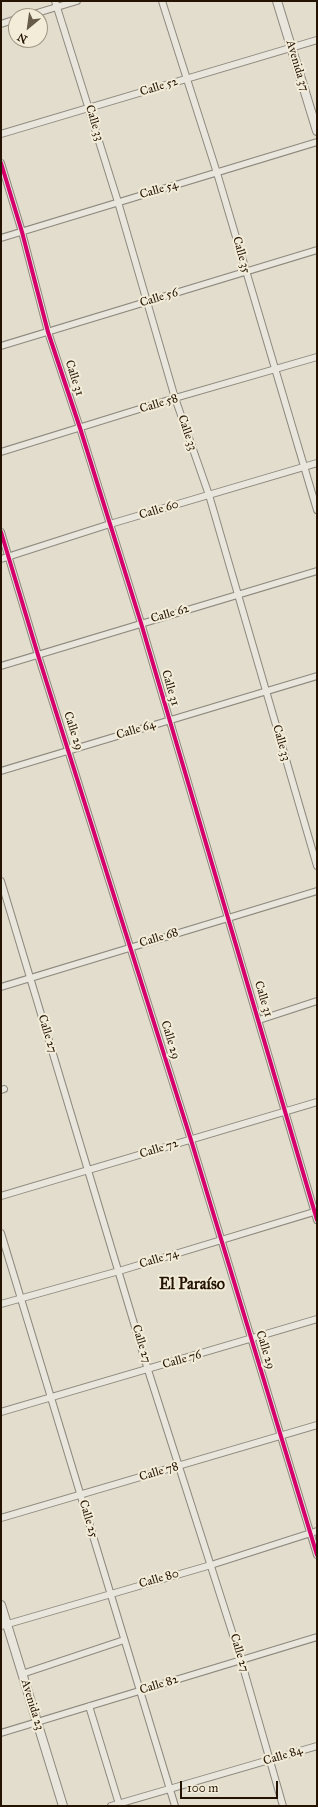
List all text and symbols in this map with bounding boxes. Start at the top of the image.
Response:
north arrow [8,8,48,48]
text: N [15,30,30,46]
street label: Avenida 37 [282,39,312,93]
street label: Calle 52 [138,74,180,100]
street label: Calle 33 [82,103,106,143]
street label: Calle 54 [138,178,180,202]
street label: Calle 35 [229,235,253,275]
street label: Calle 56 [138,285,180,311]
street label: Calle 31 [61,358,87,398]
street label: Calle 58 [138,391,180,417]
street label: Calle 33 [174,413,200,453]
street label: Calle 60 [138,497,180,523]
street label: Calle 62 [149,602,191,626]
street label: Calle 31 [158,668,182,708]
street label: Calle 29 [60,710,86,752]
street label: Calle 64 [115,717,157,743]
street label: Calle 33 [269,723,293,763]
street label: Calle 68 [138,925,180,951]
street label: Calle 31 [251,979,275,1019]
street label: Calle 27 [34,1013,60,1055]
street label: Calle 29 [157,1019,183,1061]
street label: Calle 72 [138,1136,180,1162]
street label: Calle 74 [138,1246,180,1272]
district label: El Paraíso [159,1275,225,1295]
street label: Calle 27 [128,1323,154,1365]
street label: Calle 29 [252,1329,278,1371]
street label: Calle 76 [161,1348,203,1372]
street label: Calle 78 [138,1460,180,1484]
street label: Calle 25 [75,1498,101,1540]
street label: Calle 80 [137,1566,181,1592]
street label: Calle 27 [226,1632,252,1674]
street label: Calle 82 [138,1672,180,1698]
street label: Avenida 23 [17,1678,47,1732]
street label: Calle 84 [262,1743,304,1769]
scale bar [182,1773,280,1799]
text: 100 m [187,1781,218,1795]

